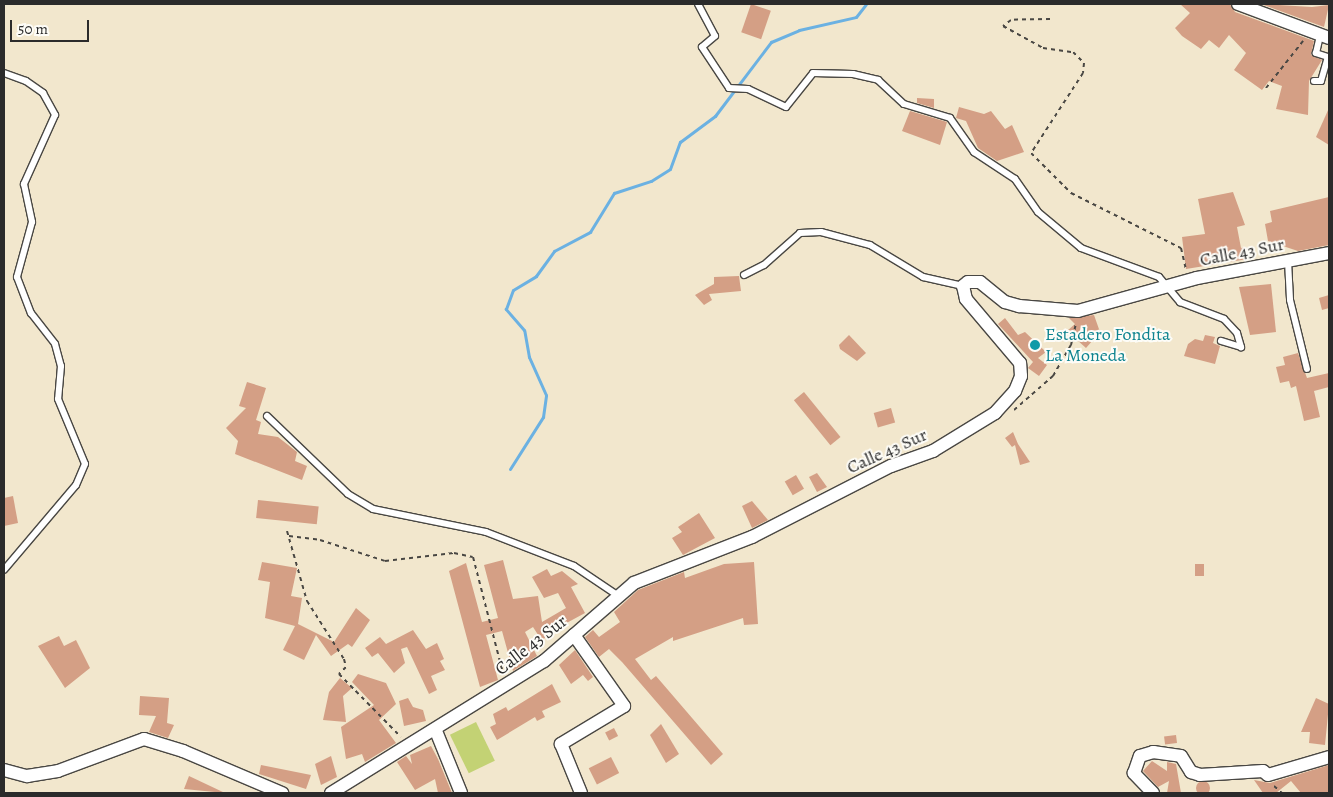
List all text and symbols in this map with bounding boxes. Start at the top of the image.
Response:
scale bar [12,10,91,42]
text: 50 m [18,19,48,39]
street label: Calle 43 Sur [1198,233,1286,271]
place label: Estadero Fondita La Moneda [1045,324,1170,366]
marker: Estadero Fondita La Moneda [1029,339,1041,351]
street label: Calle 43 Sur [844,424,930,478]
street label: Calle 43 Sur [491,610,571,680]

